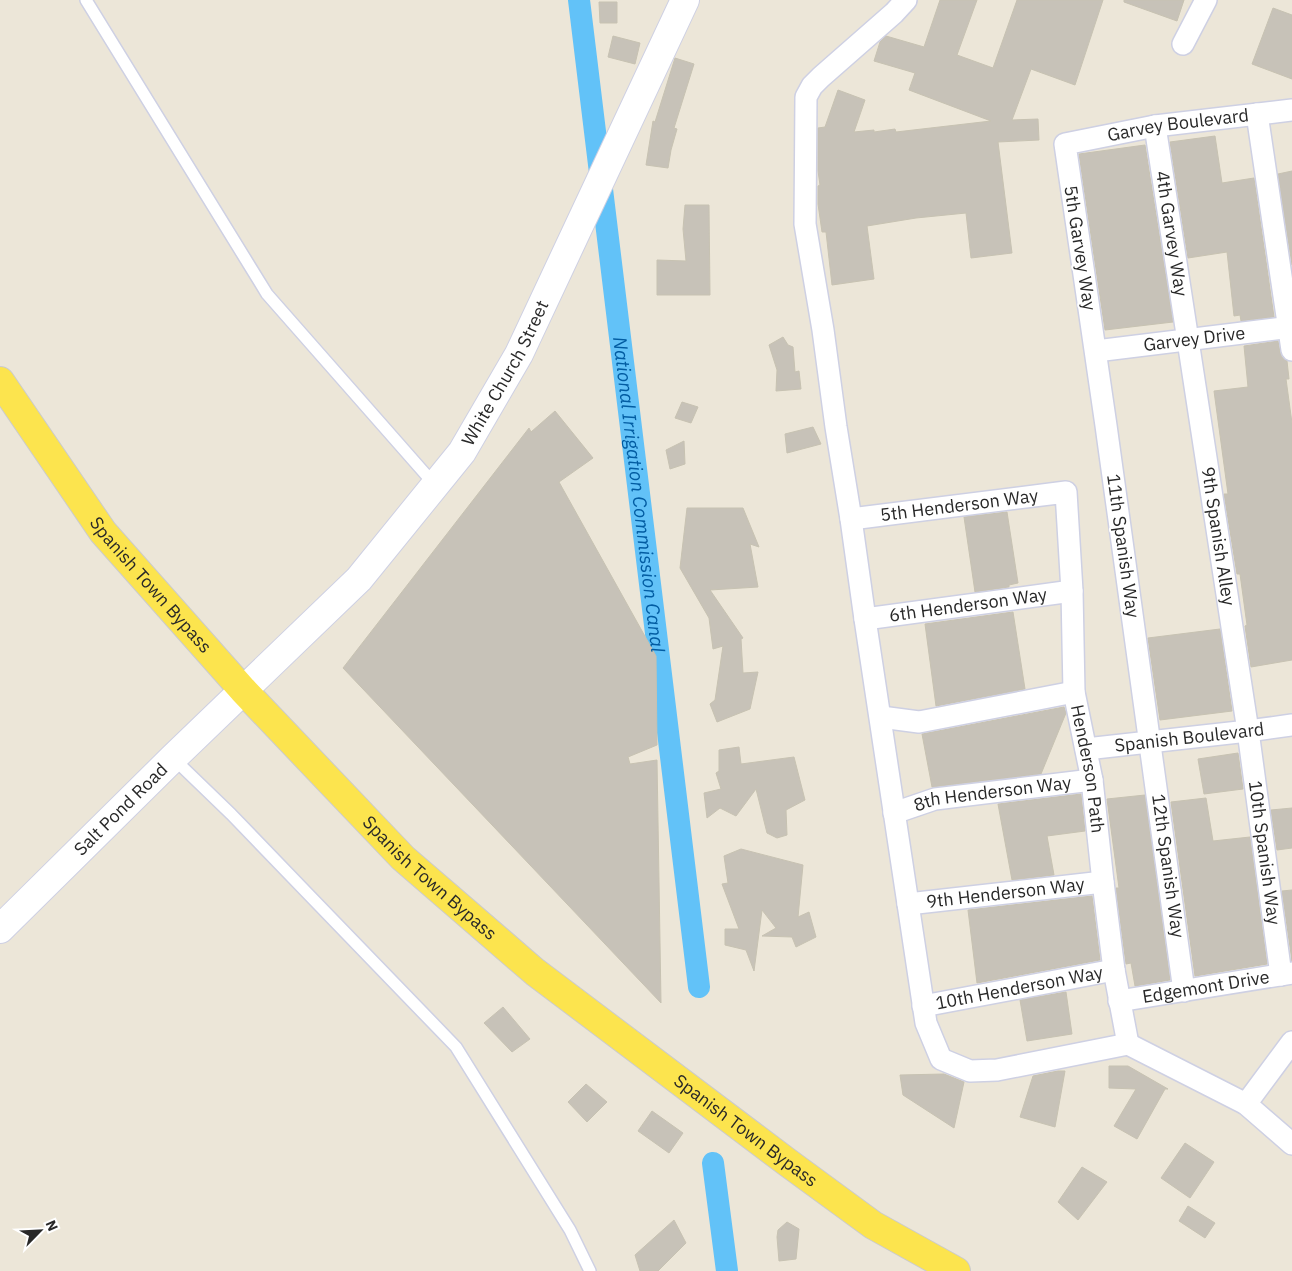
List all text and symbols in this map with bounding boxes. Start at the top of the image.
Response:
street label: Garvey Boulevard [1105,103,1250,146]
street label: 4th Garvey Way [1151,169,1193,298]
street label: 5th Garvey Way [1059,184,1102,312]
street label: White Church Street [456,296,554,450]
street label: Garvey Drive [1142,321,1247,356]
water label: National Irrigation Commission Canal [608,335,670,653]
street label: 9th Spanish Alley [1197,465,1241,607]
street label: 11th Spanish Way [1102,472,1145,619]
street label: 5th Henderson Way [879,484,1040,526]
street label: Spanish Town Bypass [85,512,217,658]
street label: 6th Henderson Way [888,582,1048,627]
street label: Henderson Path [1066,702,1110,834]
street label: Spanish Boulevard [1113,717,1266,757]
street label: Salt Pond Road [69,758,172,860]
street label: 8th Henderson Way [910,771,1073,816]
street label: 10th Spanish Way [1244,779,1286,926]
street label: 12th Spanish Way [1147,792,1190,939]
street label: Spanish Town Bypass [358,811,502,945]
street label: 9th Henderson Way [925,872,1086,913]
street label: 10th Henderson Way [934,960,1105,1014]
street label: Edgemont Drive [1141,965,1271,1008]
street label: Spanish Town Bypass [669,1069,822,1192]
north arrow [15,1206,65,1256]
text: N [42,1217,62,1234]

